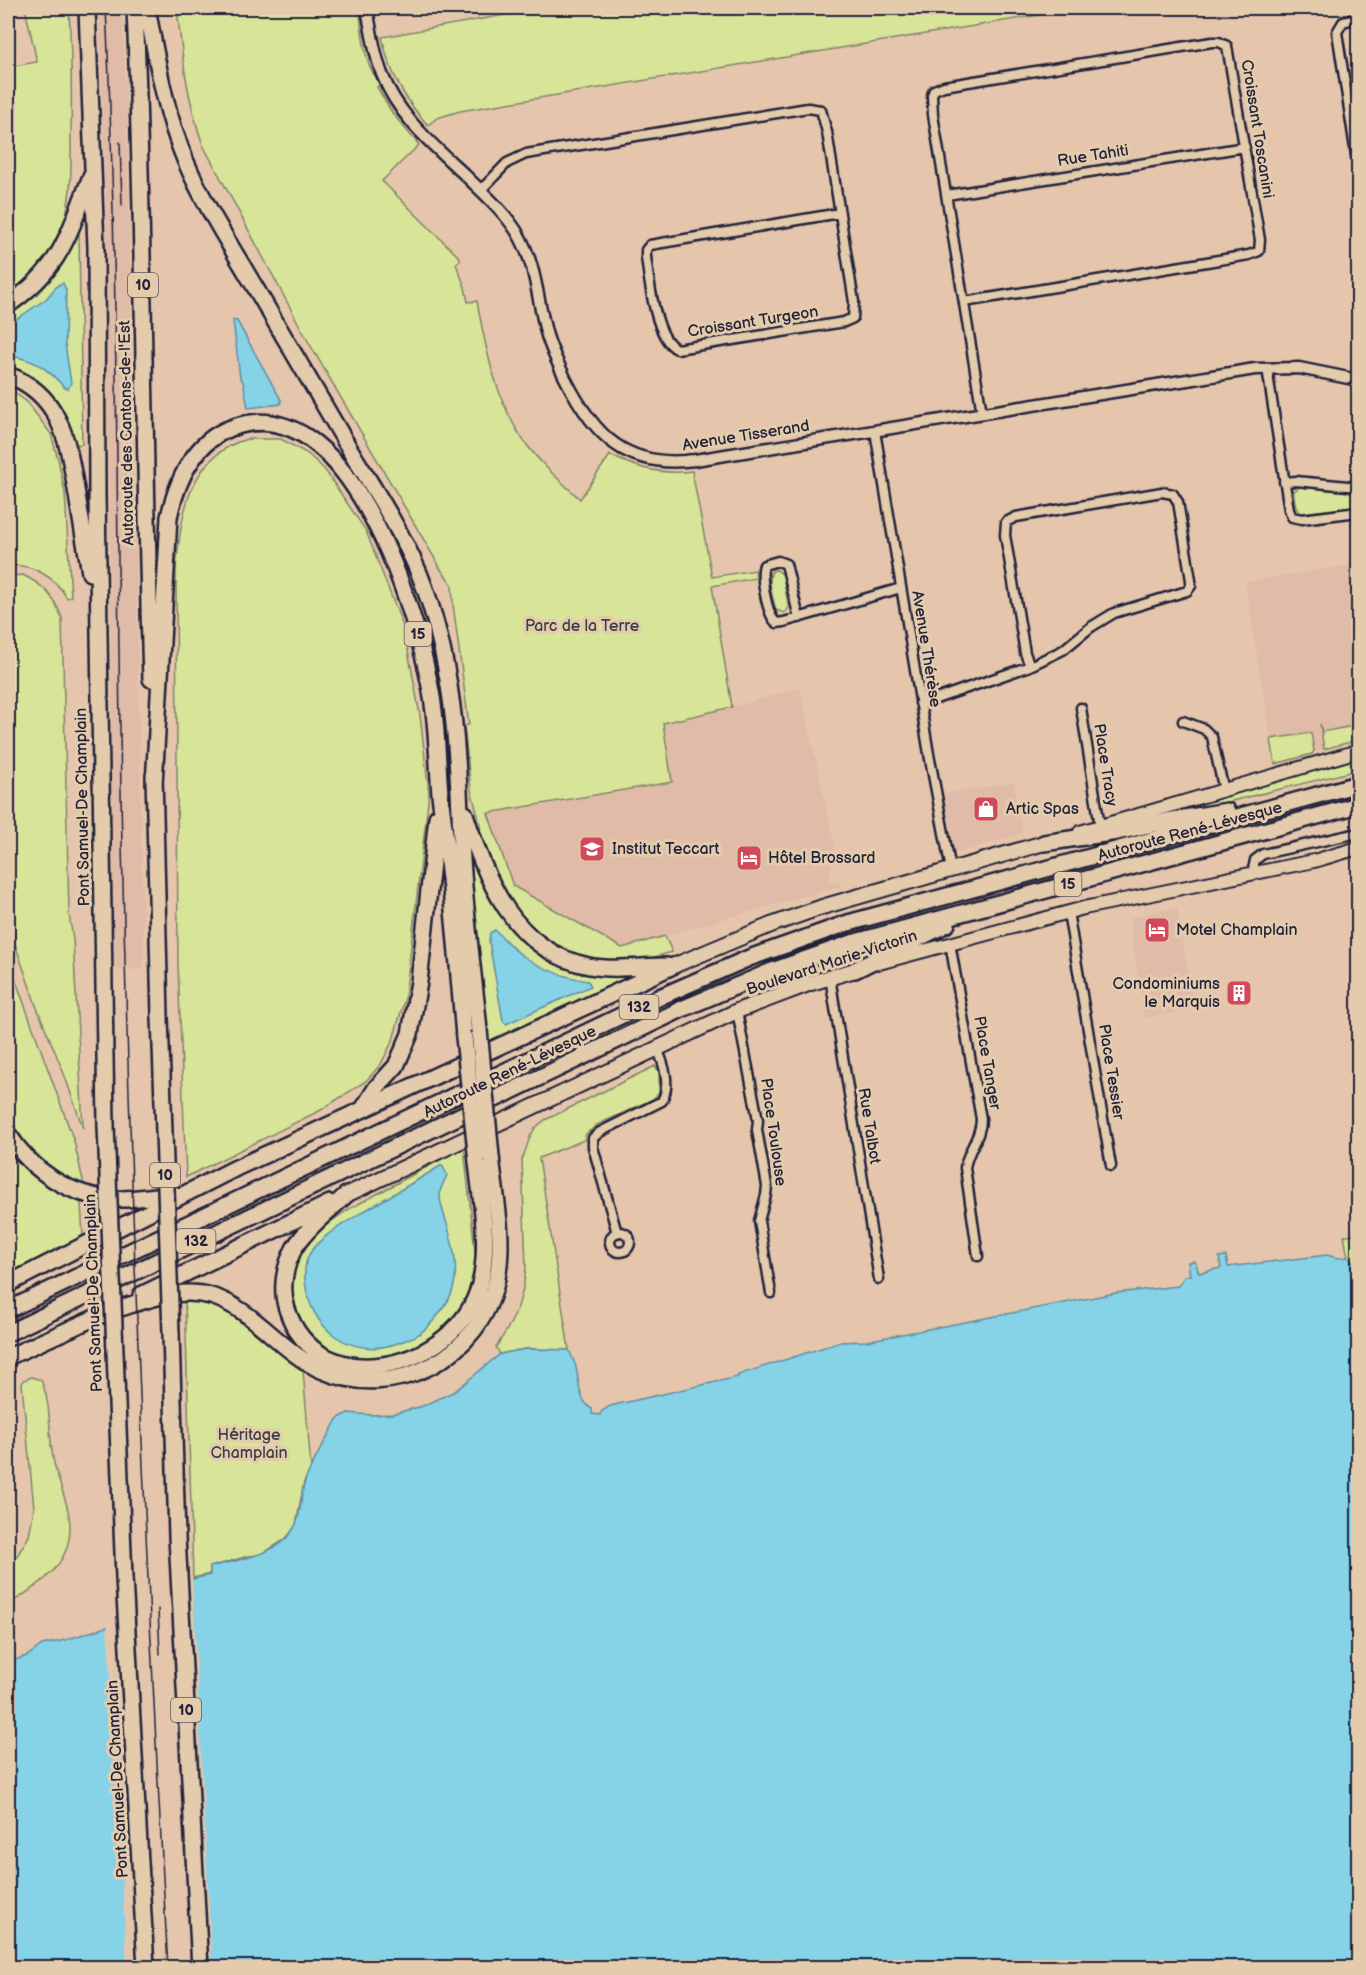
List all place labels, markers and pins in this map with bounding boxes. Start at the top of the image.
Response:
shop icon: Artic Spas [971,794,1001,824]
place label: Artic Spas [1006,800,1079,819]
school or university icon: Institut Teccart [577,834,607,864]
place label: Institut Teccart [612,840,720,859]
hotel icon: Hôtel Brossard [734,843,764,873]
place label: Hôtel Brossard [768,849,875,868]
hotel icon: Motel Champlain [1142,915,1172,945]
place label: Motel Champlain [1176,921,1298,940]
place label: Condominiums le Marquis [1112,975,1220,1012]
building icon: Condominiums le Marquis [1224,978,1254,1008]

